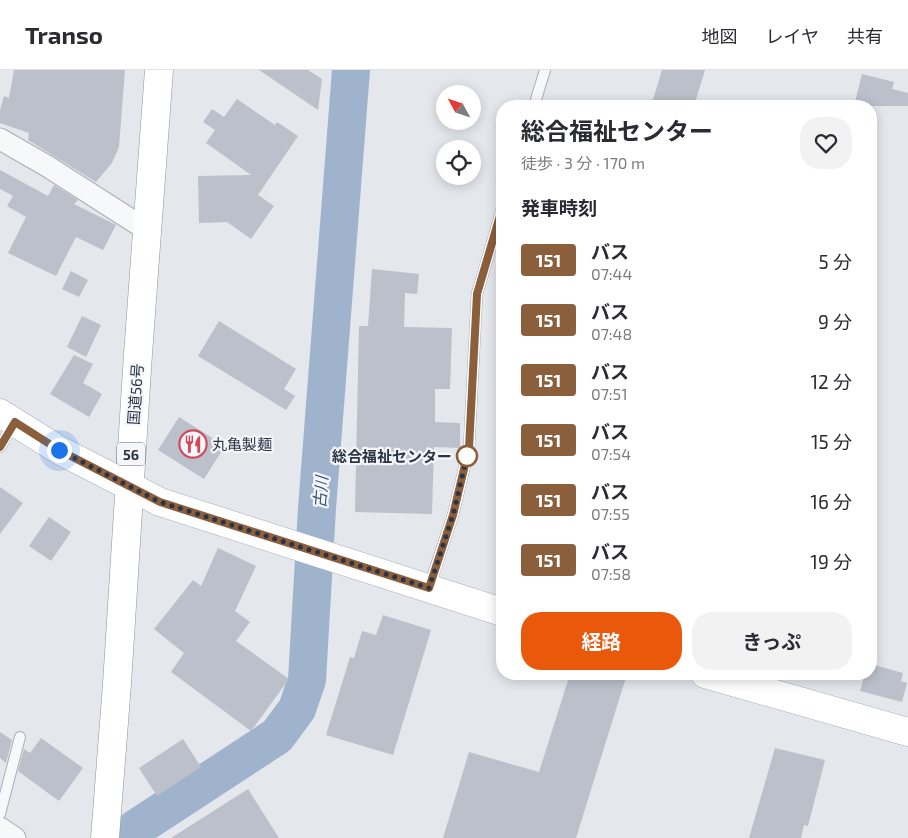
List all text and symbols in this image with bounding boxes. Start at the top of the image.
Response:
text: Transo [25,20,103,49]
text: 地図 [702,25,738,47]
text: レイヤ [766,25,819,47]
text: 共有 [847,25,883,47]
north arrow [436,85,481,130]
map controls [436,85,481,185]
text: 総合福祉センター [521,116,713,145]
button: heart [800,117,852,169]
button: locate [436,140,481,185]
text: 徒歩 · 3 分 · 170 m [521,153,645,172]
text: 発車時刻 [521,196,597,219]
text: バス [591,240,629,263]
text: 151 [536,249,561,271]
text: 5 分 [819,250,852,273]
text: 07:44 [591,264,632,283]
text: バス [591,300,629,323]
text: 151 [536,309,561,331]
text: 9 分 [818,310,852,333]
text: 07:48 [591,324,632,343]
text: バス [591,360,629,383]
street label: 国道56号 [124,363,146,425]
text: 151 [536,369,561,391]
text: 12 分 [811,370,852,393]
text: 07:51 [591,384,628,403]
text: バス [591,420,629,443]
restaurant icon: 丸亀製麺 [178,429,208,459]
text: 151 [536,429,561,451]
text: 15 分 [811,430,852,453]
place label: 丸亀製麺 [212,435,272,453]
your location [47,438,72,463]
road number: 56 [117,442,145,466]
text: 07:54 [591,444,631,463]
marker: 総合福祉センター [456,445,478,467]
place label: 総合福祉センター [332,447,452,465]
water label: 古川 [309,473,331,509]
text: バス [591,480,629,503]
text: 151 [536,489,561,511]
text: 16 分 [810,490,852,513]
text: 07:55 [591,504,630,523]
text: バス [591,540,629,563]
text: 151 [536,549,561,571]
text: 19 分 [810,550,852,573]
text: 07:58 [591,564,631,583]
button: 経路 [521,612,682,670]
button: きっぷ [692,612,852,670]

